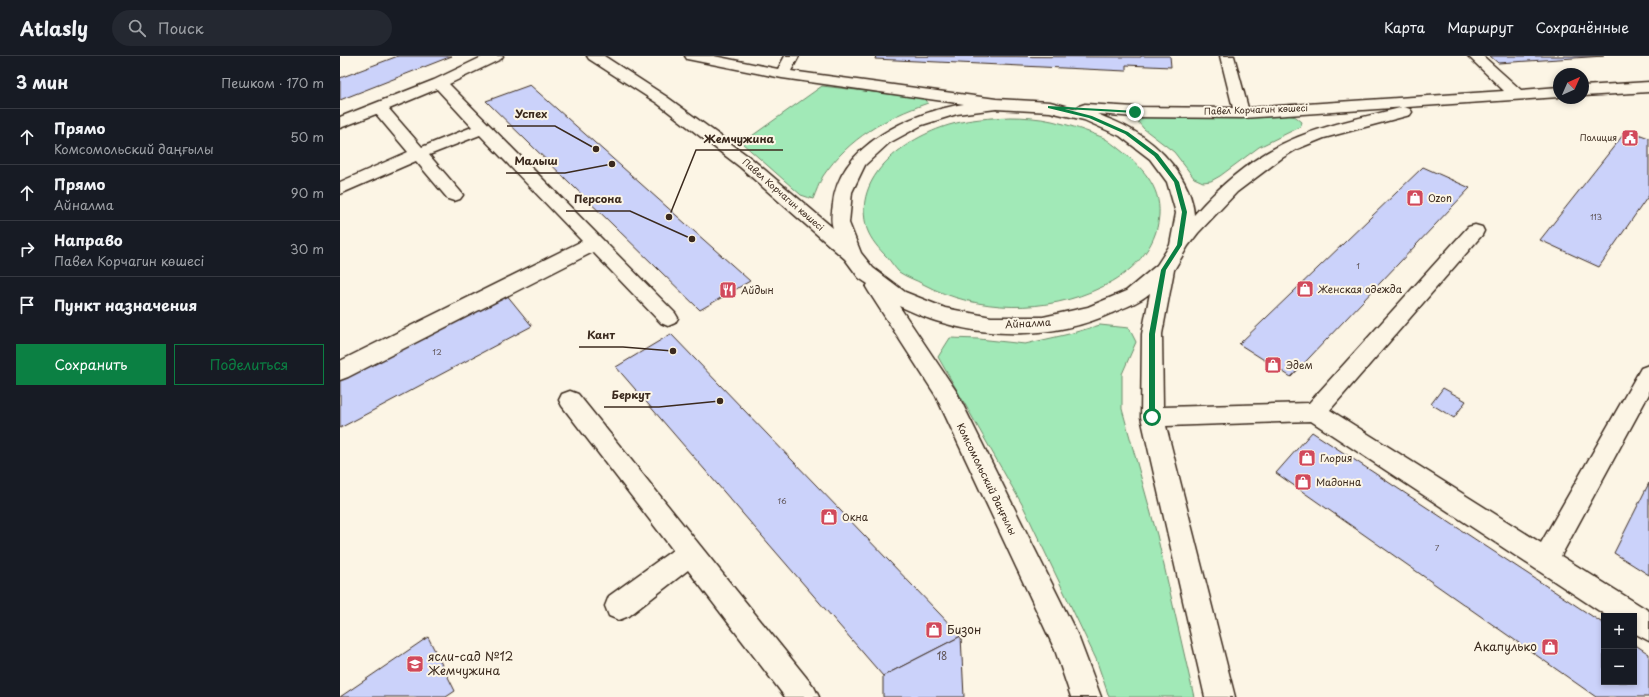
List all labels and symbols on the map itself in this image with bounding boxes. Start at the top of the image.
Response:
north arrow [1553,68,1589,104]
street label: Павел Корчагин көшесі [1204,100,1309,118]
callout: Успех [507,103,555,126]
route end [1126,103,1144,121]
text: Успех [514,105,547,122]
callout: Жемчужина [696,127,783,150]
public building icon: Полиция [1620,128,1640,148]
text: Жемчужина [703,130,775,147]
place label: Полиция [1580,130,1617,144]
callout: Малыш [506,150,565,173]
text: Малыш [514,152,558,169]
street label: Павел Корчагин көшесі [740,155,828,234]
callout: Персона [566,188,630,211]
shop icon: Ozon [1405,188,1425,208]
text: Персона [574,190,623,207]
place label: Ozon [1428,190,1452,205]
house number: 113 [1590,211,1602,223]
house number: 1 [1356,260,1360,272]
shop icon: Женская одежда [1295,279,1315,299]
restaurant icon: Айдын [718,280,738,300]
place label: Женская одежда [1318,281,1403,296]
place label: Айдын [741,282,774,297]
street label: Айналма [1005,314,1052,331]
callout: Кант [579,324,623,347]
text: Кант [587,326,616,343]
house number: 12 [432,346,442,358]
shop icon: Эдем [1263,355,1283,375]
place label: Эдем [1286,357,1313,372]
callout: Беркут [604,384,659,407]
text: Беркут [612,386,651,403]
route start [1143,408,1161,426]
street label: Комсомольский даңғылы [954,420,1021,537]
shop icon: Глория [1297,448,1317,468]
place label: Глория [1320,450,1352,465]
shop icon: Мадонна [1293,472,1313,492]
place label: Мадонна [1316,474,1362,489]
house number: 16 [777,495,787,507]
shop icon: Окна [819,507,839,527]
place label: Окна [842,509,869,524]
house number: 7 [1435,542,1440,554]
shop icon: Бизон [924,620,944,640]
place label: Бизон [947,620,981,638]
place label: Акапулько [1474,637,1537,655]
shop icon: Акапулько [1540,637,1560,657]
place label: ясли-сад №12 Жемчужина [428,647,513,679]
house number: 18 [937,648,947,663]
school or university icon: ясли-сад №12 Жемчужина [405,654,425,674]

